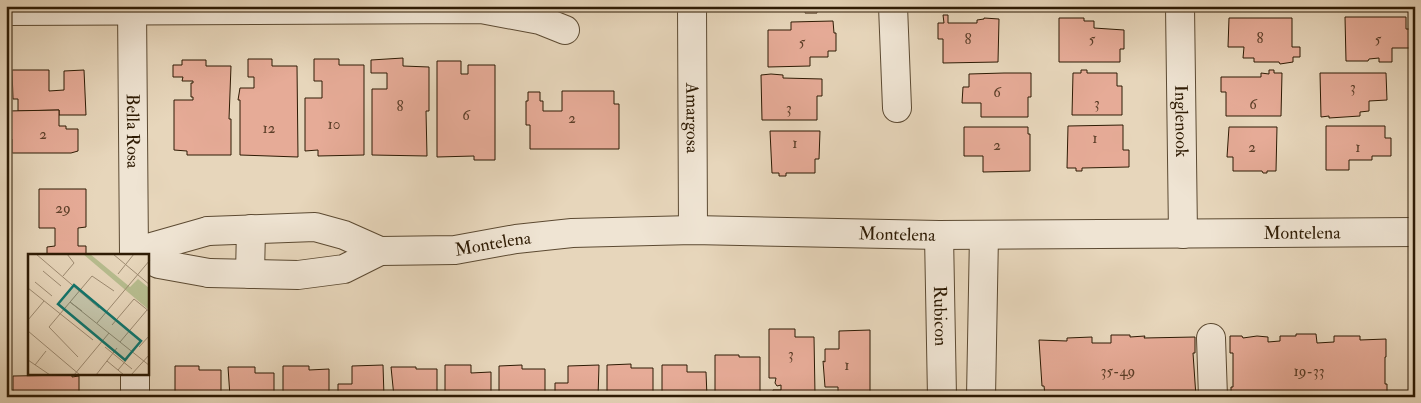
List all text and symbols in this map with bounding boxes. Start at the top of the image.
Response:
house number: 8 [1256,29,1264,48]
house number: 8 [964,30,972,49]
house number: 5 [1089,30,1096,49]
house number: 5 [1375,30,1382,49]
house number: 5 [799,33,806,52]
house number: 3 [1350,78,1356,97]
street label: Amargosa [681,82,704,154]
house number: 6 [993,83,1002,102]
street label: Inglenook [1170,85,1193,158]
street label: Bella Rosa [121,94,145,169]
house number: 3 [1094,94,1100,113]
house number: 6 [1249,95,1258,114]
house number: 8 [396,97,404,116]
house number: 3 [786,99,792,118]
house number: 6 [462,106,471,125]
house number: 2 [568,109,576,128]
house number: 10 [328,115,340,134]
house number: 12 [263,119,276,138]
house number: 2 [39,125,47,144]
house number: 1 [1092,129,1098,148]
house number: 1 [792,134,798,153]
house number: 2 [993,136,1001,155]
house number: 2 [1248,138,1256,157]
house number: 1 [1355,138,1361,157]
house number: 29 [55,199,71,218]
street label: Montelena [1263,221,1341,244]
street label: Montelena [858,222,936,246]
street label: Montelena [453,226,533,261]
inset map [28,254,149,376]
street label: Rubicon [928,285,953,346]
house number: 3 [788,345,794,364]
house number: 1 [844,356,850,375]
house number: 35-49 [1101,362,1135,381]
house number: 19-33 [1294,362,1324,381]

